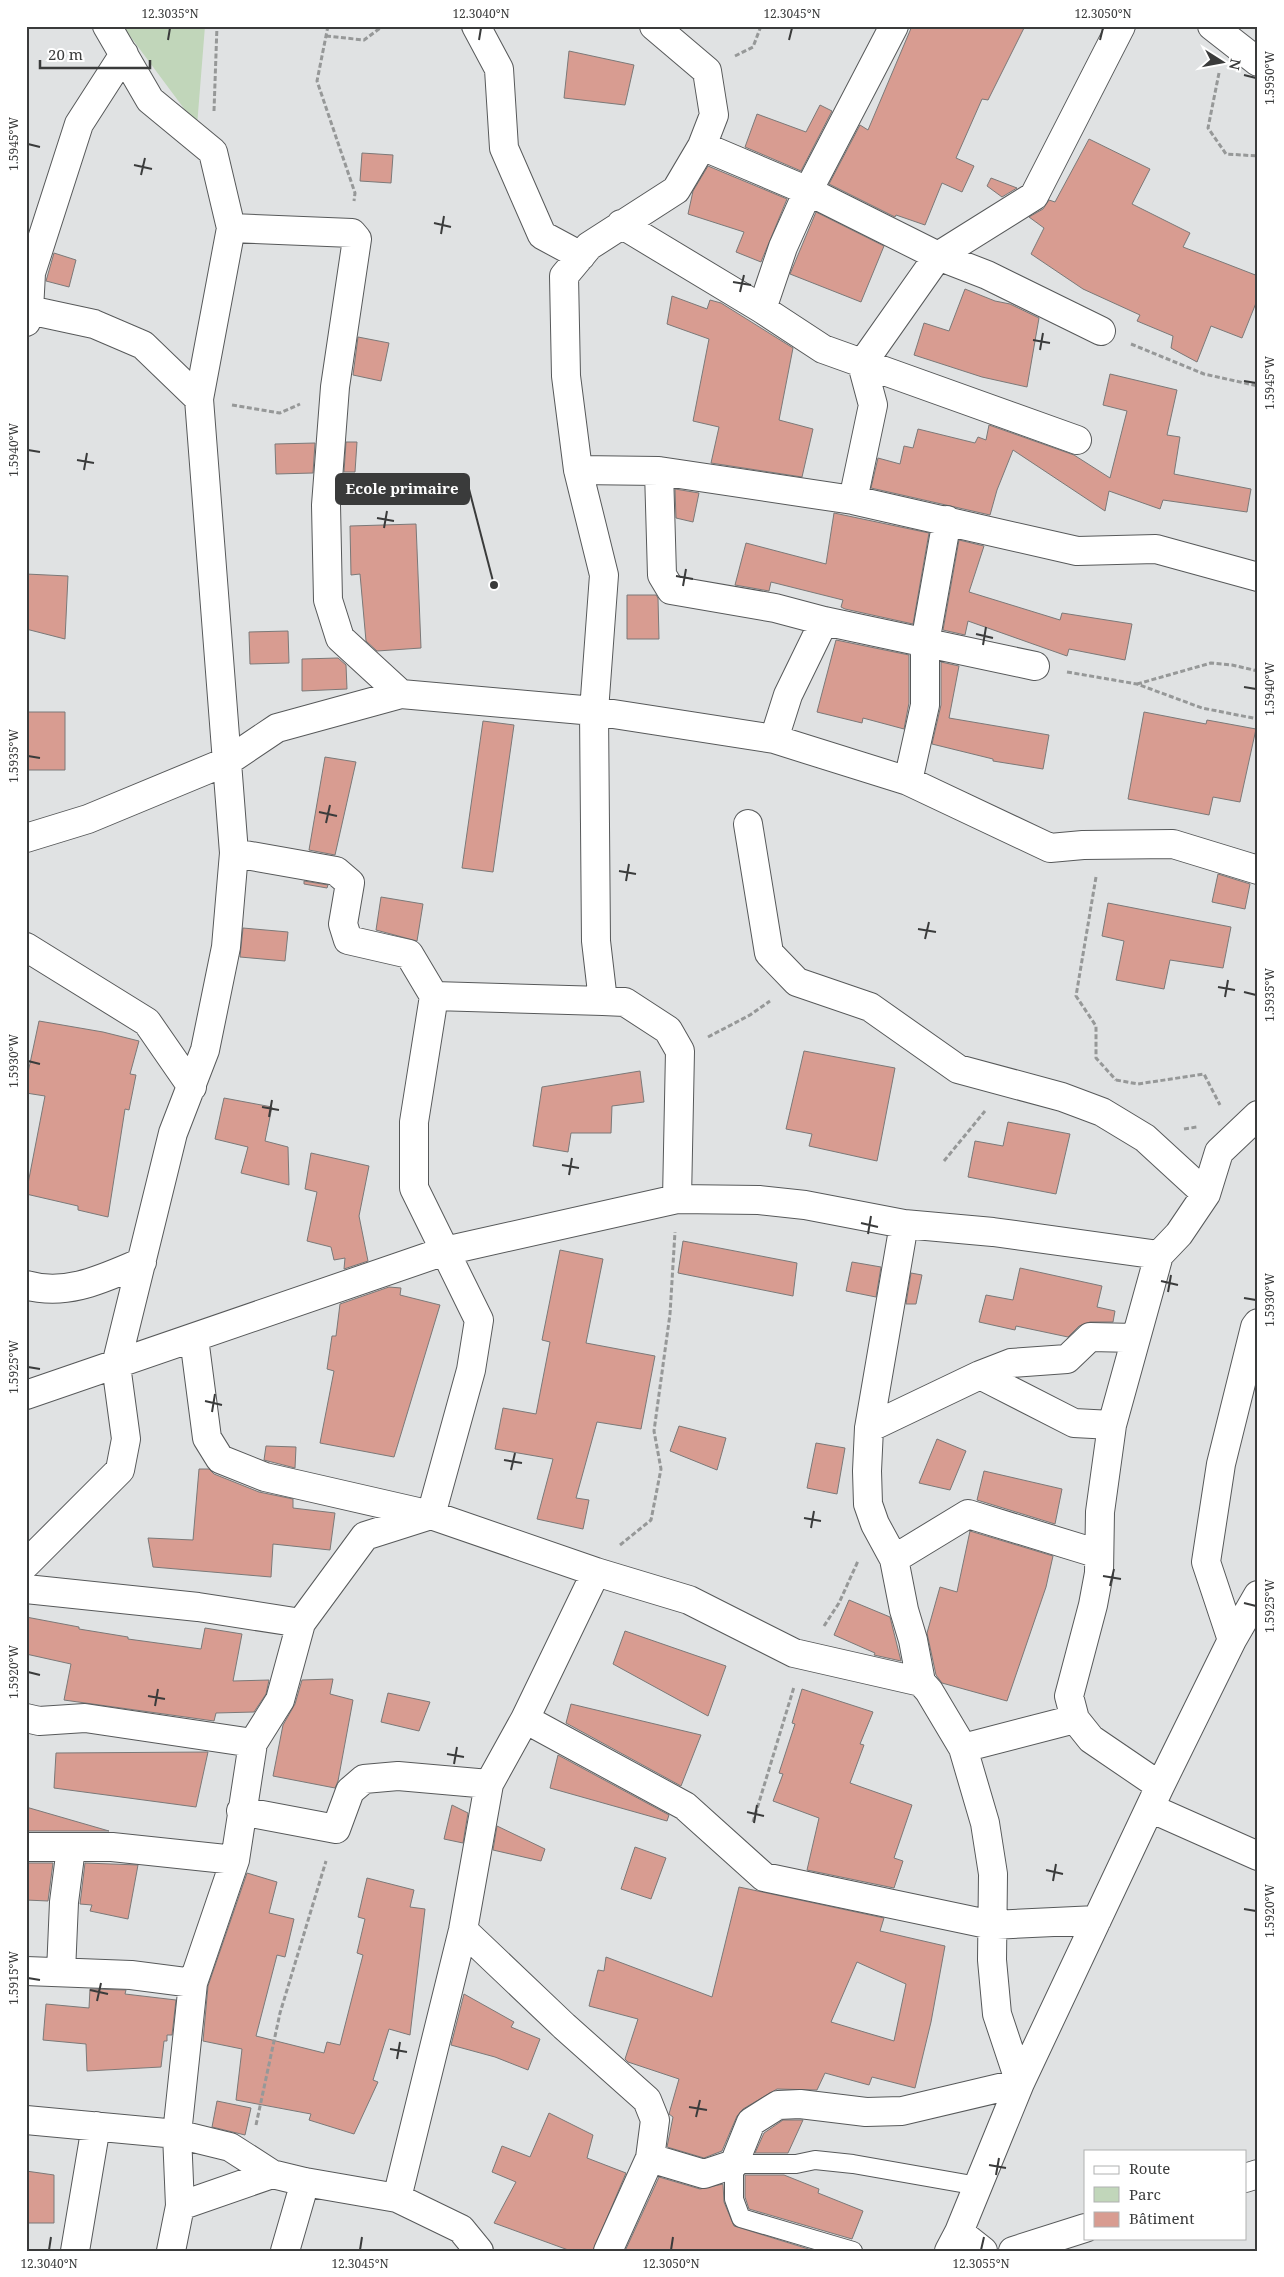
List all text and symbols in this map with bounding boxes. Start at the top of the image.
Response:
text: 12.3035°N [141,5,199,22]
text: 12.3040°N [452,5,510,22]
text: 12.3045°N [763,5,821,22]
text: 12.3050°N [1074,5,1132,22]
scale bar [40,38,150,70]
north arrow [1196,38,1246,88]
text: 20 m [48,44,83,64]
text: 1.5950°W [1261,51,1278,105]
text: N [1225,57,1246,72]
text: 1.5945°W [5,117,22,171]
text: 1.5945°W [1261,356,1278,410]
text: 1.5940°W [5,423,22,477]
callout: Ecole primaire [336,474,469,504]
text: Ecole primaire [346,478,458,498]
text: 1.5940°W [1261,662,1278,716]
text: 1.5935°W [5,729,22,783]
text: 1.5935°W [1261,968,1278,1022]
text: 1.5930°W [5,1034,22,1088]
text: 1.5930°W [1261,1273,1278,1327]
text: 1.5925°W [5,1340,22,1394]
text: 1.5925°W [1261,1579,1278,1633]
text: 1.5920°W [5,1645,22,1699]
text: 1.5920°W [1261,1884,1278,1938]
text: 1.5915°W [5,1951,22,2005]
legend [1084,2150,1246,2240]
text: Route [1129,2158,1170,2178]
text: Parc [1129,2184,1161,2204]
text: Bâtiment [1129,2208,1195,2228]
text: 12.3040°N [20,2255,78,2272]
text: 12.3045°N [331,2255,389,2272]
text: 12.3050°N [642,2255,700,2272]
text: 12.3055°N [952,2255,1010,2272]

